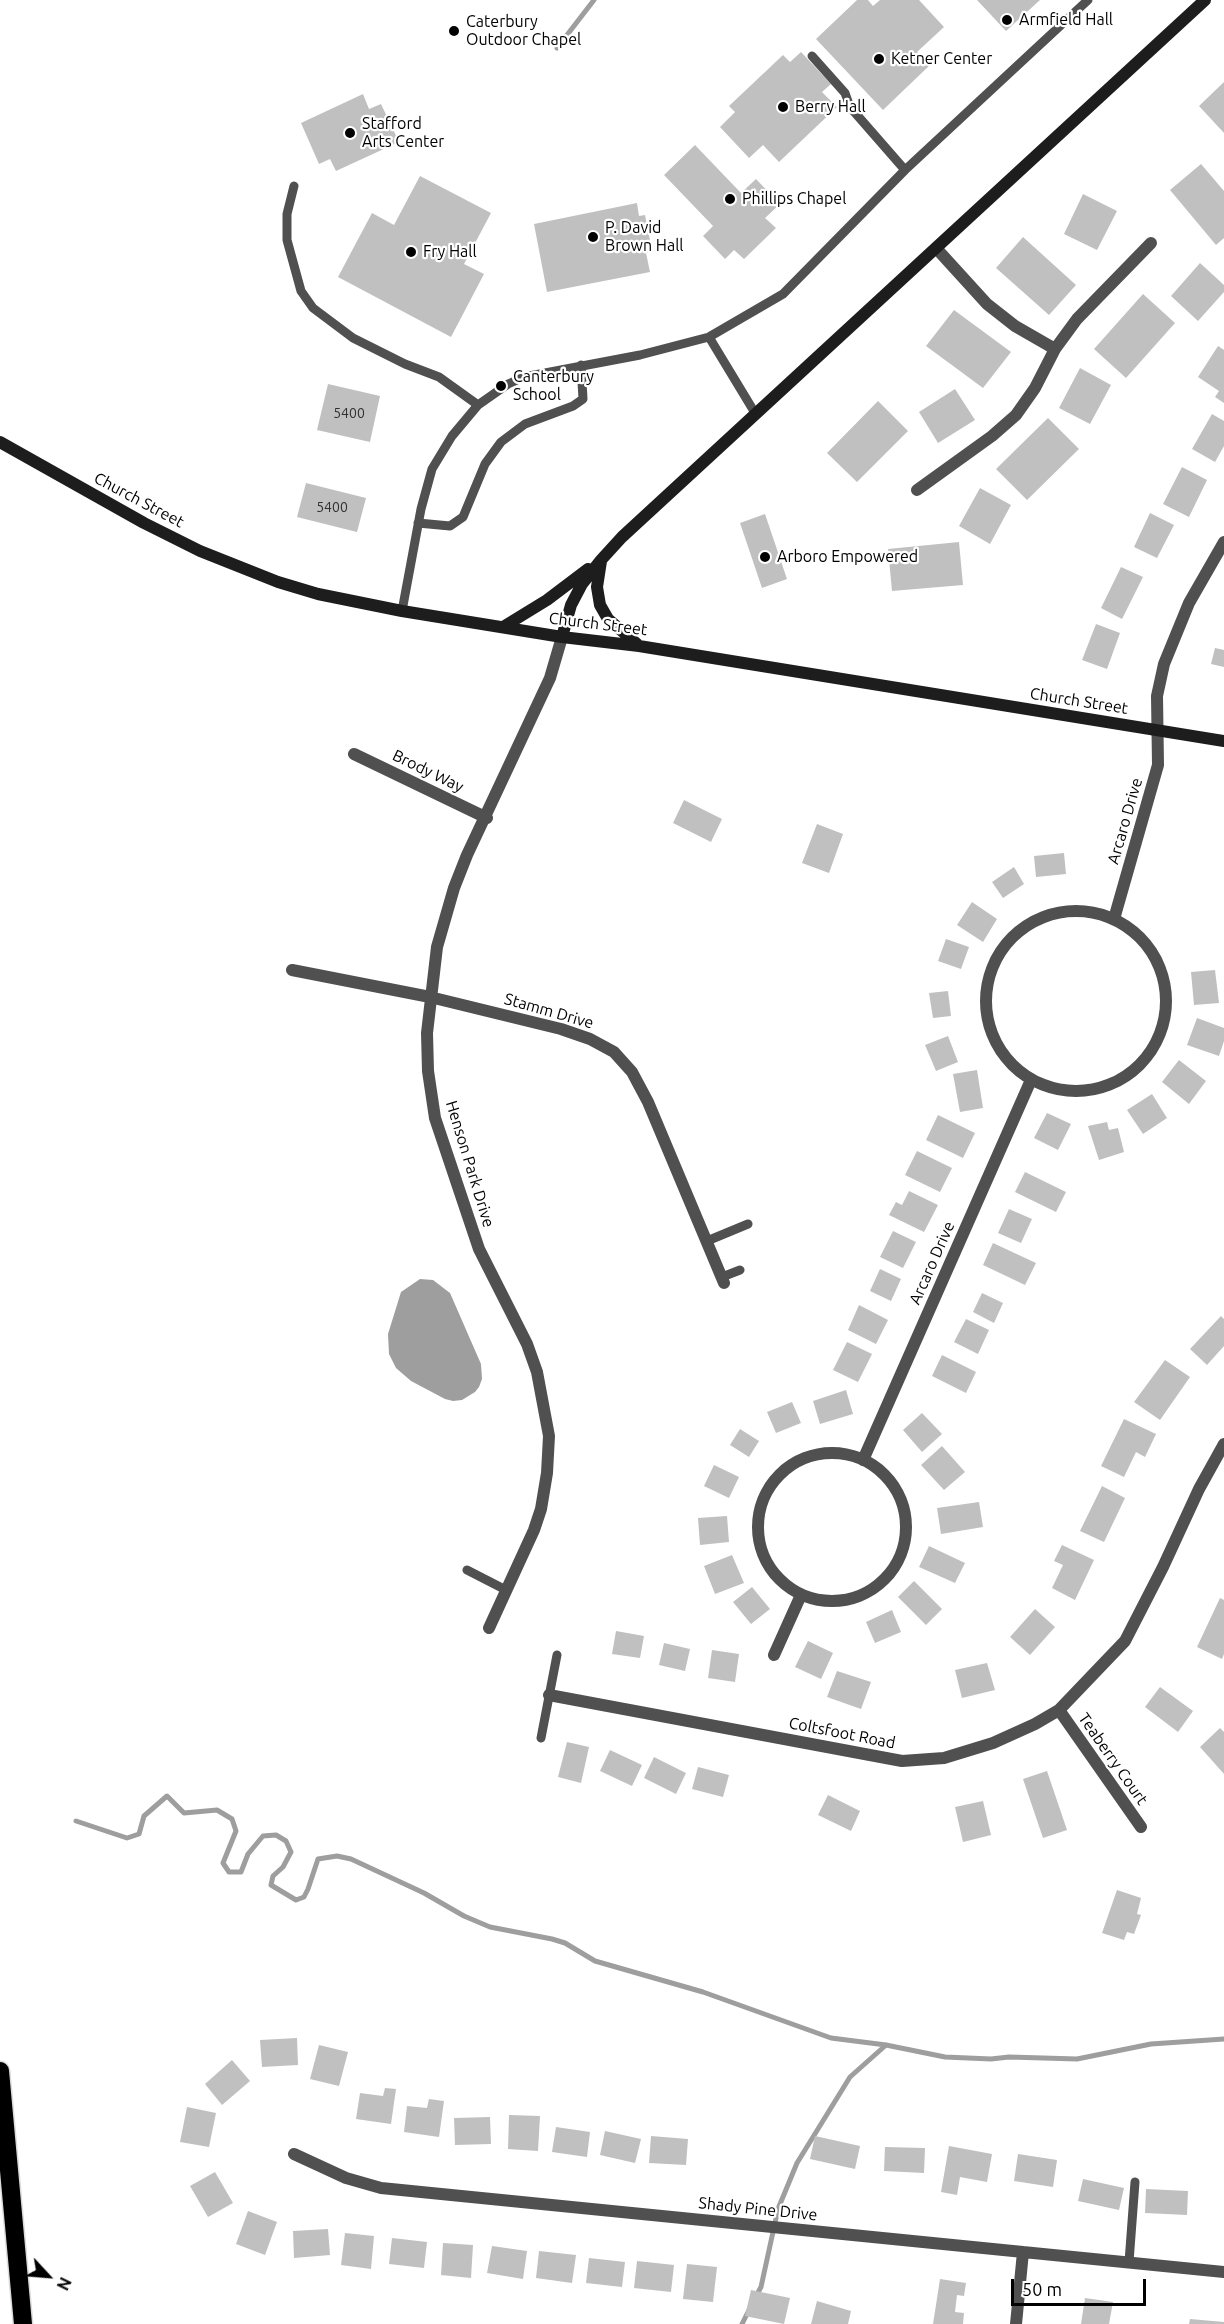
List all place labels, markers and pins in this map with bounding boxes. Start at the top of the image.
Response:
place label: Armfield Hall [1019,10,1113,30]
place label: Caterbury Outdoor Chapel [466,12,581,50]
marker: Armfield Hall [1000,13,1014,27]
marker: Caterbury Outdoor Chapel [447,24,461,38]
place label: Ketner Center [891,49,992,69]
marker: Ketner Center [872,52,886,66]
place label: Berry Hall [795,97,866,117]
marker: Berry Hall [776,100,790,114]
place label: Stafford Arts Center [362,114,444,152]
marker: Stafford Arts Center [343,126,357,140]
place label: Phillips Chapel [742,189,846,209]
marker: Phillips Chapel [723,192,737,206]
place label: P. David Brown Hall [605,218,684,256]
marker: P. David Brown Hall [586,230,600,244]
place label: Fry Hall [423,242,477,262]
marker: Fry Hall [404,245,418,259]
place label: Canterbury School [513,367,594,405]
marker: Canterbury School [494,379,508,393]
place label: Arboro Empowered [777,547,918,567]
marker: Arboro Empowered [758,550,772,564]

